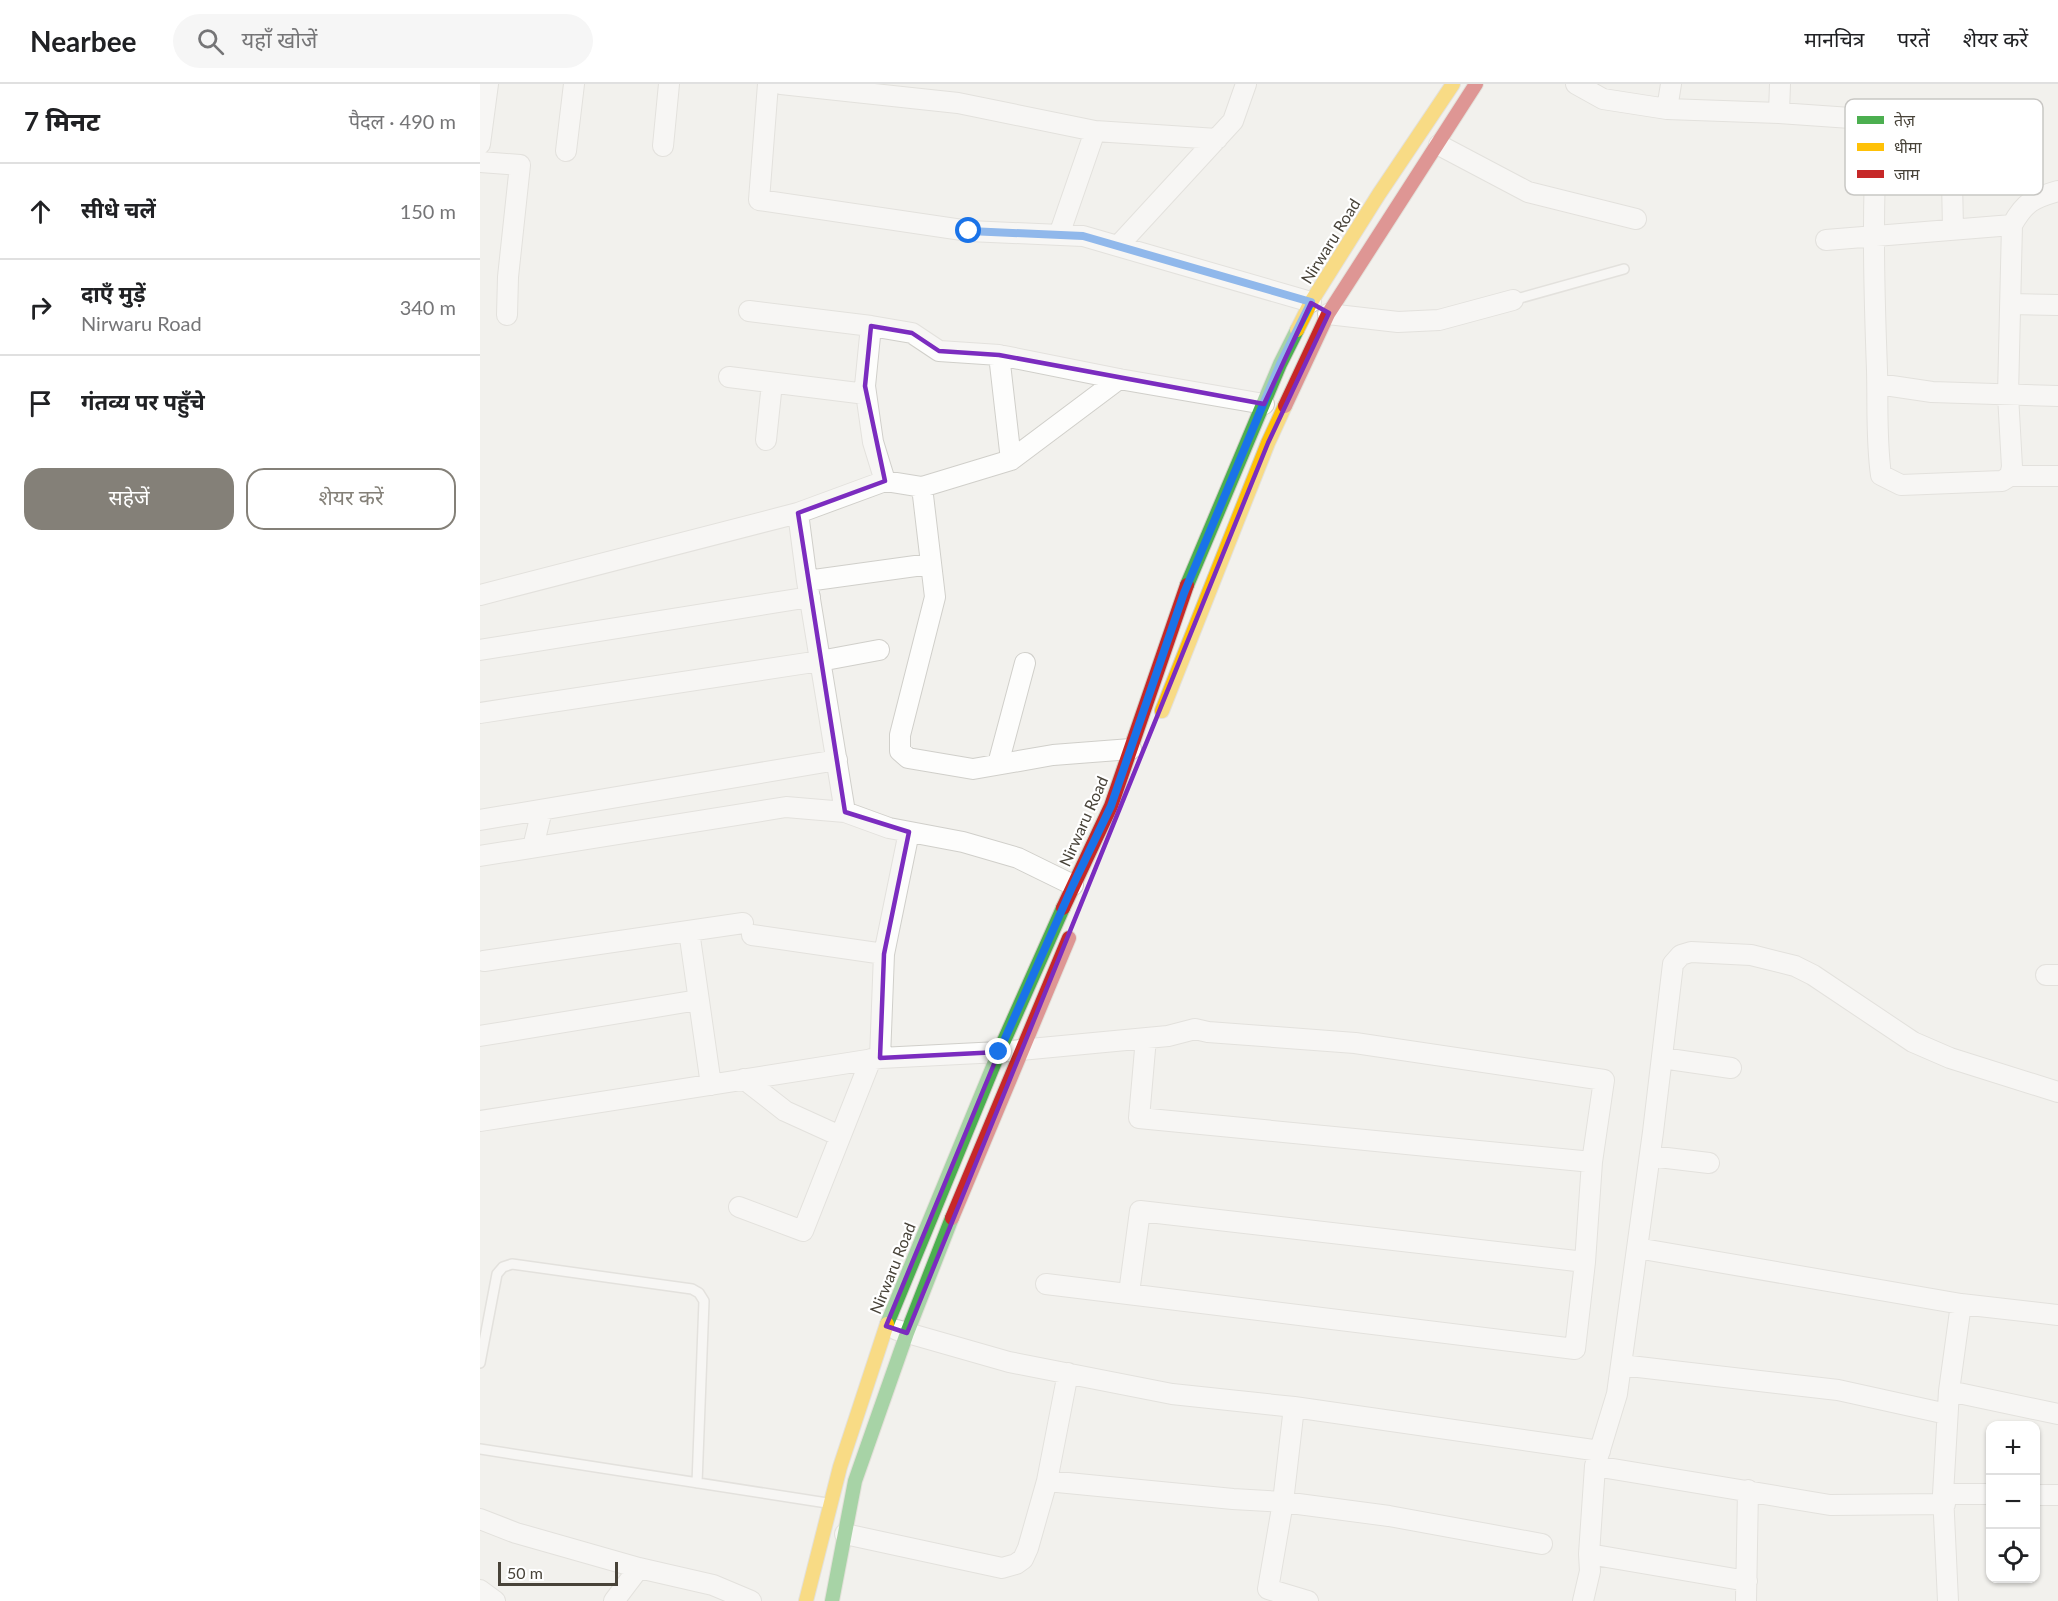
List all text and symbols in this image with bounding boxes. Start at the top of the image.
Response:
search box [173,14,593,68]
text: Nearbee [30,24,137,58]
icon: search [194,25,227,58]
text: यहाँ खोजें [242,26,317,53]
text: मानचित्र [1804,26,1864,51]
text: परतें [1897,26,1930,51]
text: शेयर करें [1963,26,2028,51]
legend [1845,99,2043,195]
text: 7 मिनट [24,105,100,137]
text: पैदल · 490 m [349,109,456,133]
text: तेज़ [1894,110,1916,129]
text: धीमा [1894,137,1923,156]
text: जाम [1894,164,1920,183]
icon: ahead [24,195,57,228]
street label: Nirwaru Road [1296,195,1364,287]
text: सीधे चलें [81,196,156,223]
text: 150 m [400,199,456,223]
route start [955,217,981,243]
text: दाएँ मुड़ें [81,280,145,307]
icon: right [24,291,57,324]
text: 340 m [400,295,456,319]
text: Nirwaru Road [81,311,202,335]
icon: arrive [24,387,57,420]
text: गंतव्य पर पहुँचे [81,388,205,415]
button: सहेजें [24,468,234,530]
button: शेयर करें [246,468,456,530]
street label: Nirwaru Road [1055,773,1111,869]
route end [985,1038,1011,1064]
street label: Nirwaru Road [865,1220,919,1316]
map controls [1986,1421,2040,1583]
button: + [1986,1421,2040,1475]
button: − [1986,1475,2040,1529]
button: locate [1986,1529,2040,1583]
scale bar [498,1559,618,1586]
text: 50 m [507,1563,543,1582]

